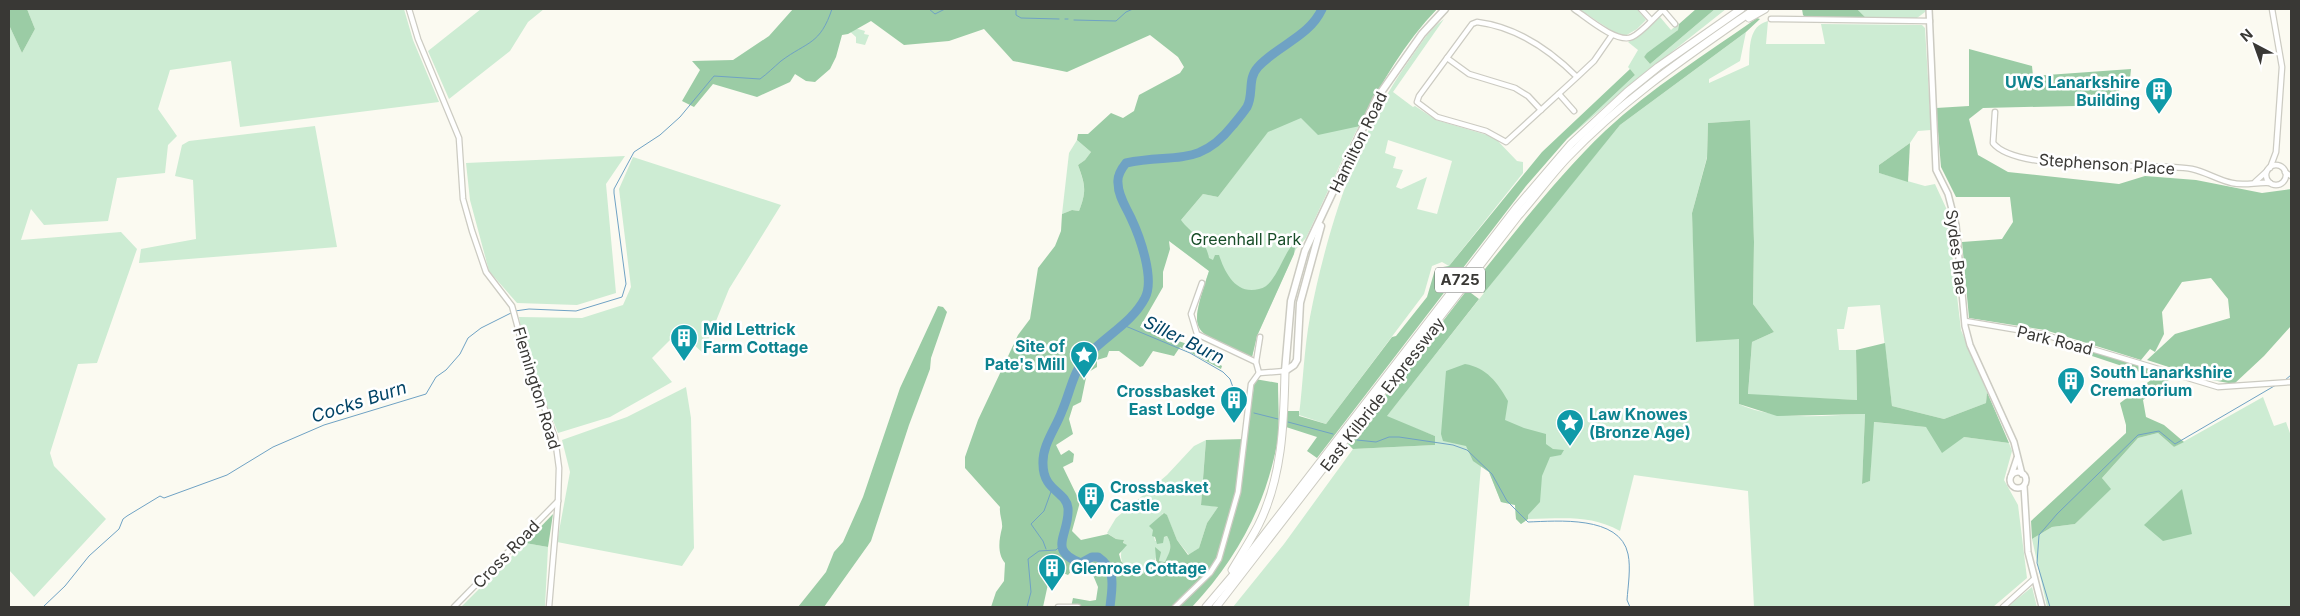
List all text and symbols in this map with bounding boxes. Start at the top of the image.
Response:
north arrow [2230,20,2280,70]
text: N [2237,25,2256,45]
place label: UWS Lanarkshire Building [2005,72,2140,110]
building icon: UWS Lanarkshire Building [2144,76,2174,115]
street label: Hamilton Road [1325,88,1391,196]
street label: Stephenson Place [2038,149,2176,179]
street label: Sydes Brae [1942,208,1972,296]
park label: Greenhall Park [1191,229,1302,249]
road number: A725 [1435,268,1485,292]
water label: Siller Burn [1141,311,1228,368]
street label: East Kilbride Expressway [1316,313,1448,475]
place label: Mid Lettrick Farm Cottage [703,319,808,357]
street label: Park Road [2015,321,2095,359]
building icon: Mid Lettrick Farm Cottage [669,323,699,362]
street label: Flemington Road [509,324,565,452]
place label: Site of Pate's Mill [985,336,1066,374]
place icon: Site of Pate's Mill [1069,340,1099,379]
place label: South Lanarkshire Crematorium [2090,362,2232,400]
building icon: South Lanarkshire Crematorium [2056,366,2086,405]
water label: Cocks Burn [309,376,409,427]
place label: Crossbasket East Lodge [1117,381,1215,419]
building icon: Crossbasket East Lodge [1219,385,1249,424]
place label: Law Knowes (Bronze Age) [1589,404,1691,442]
place icon: Law Knowes (Bronze Age) [1555,408,1585,447]
place label: Crossbasket Castle [1110,477,1209,515]
building icon: Crossbasket Castle [1076,481,1106,520]
street label: Cross Road [469,516,543,592]
building icon: Glenrose Cottage [1037,553,1067,592]
place label: Glenrose Cottage [1071,558,1207,578]

